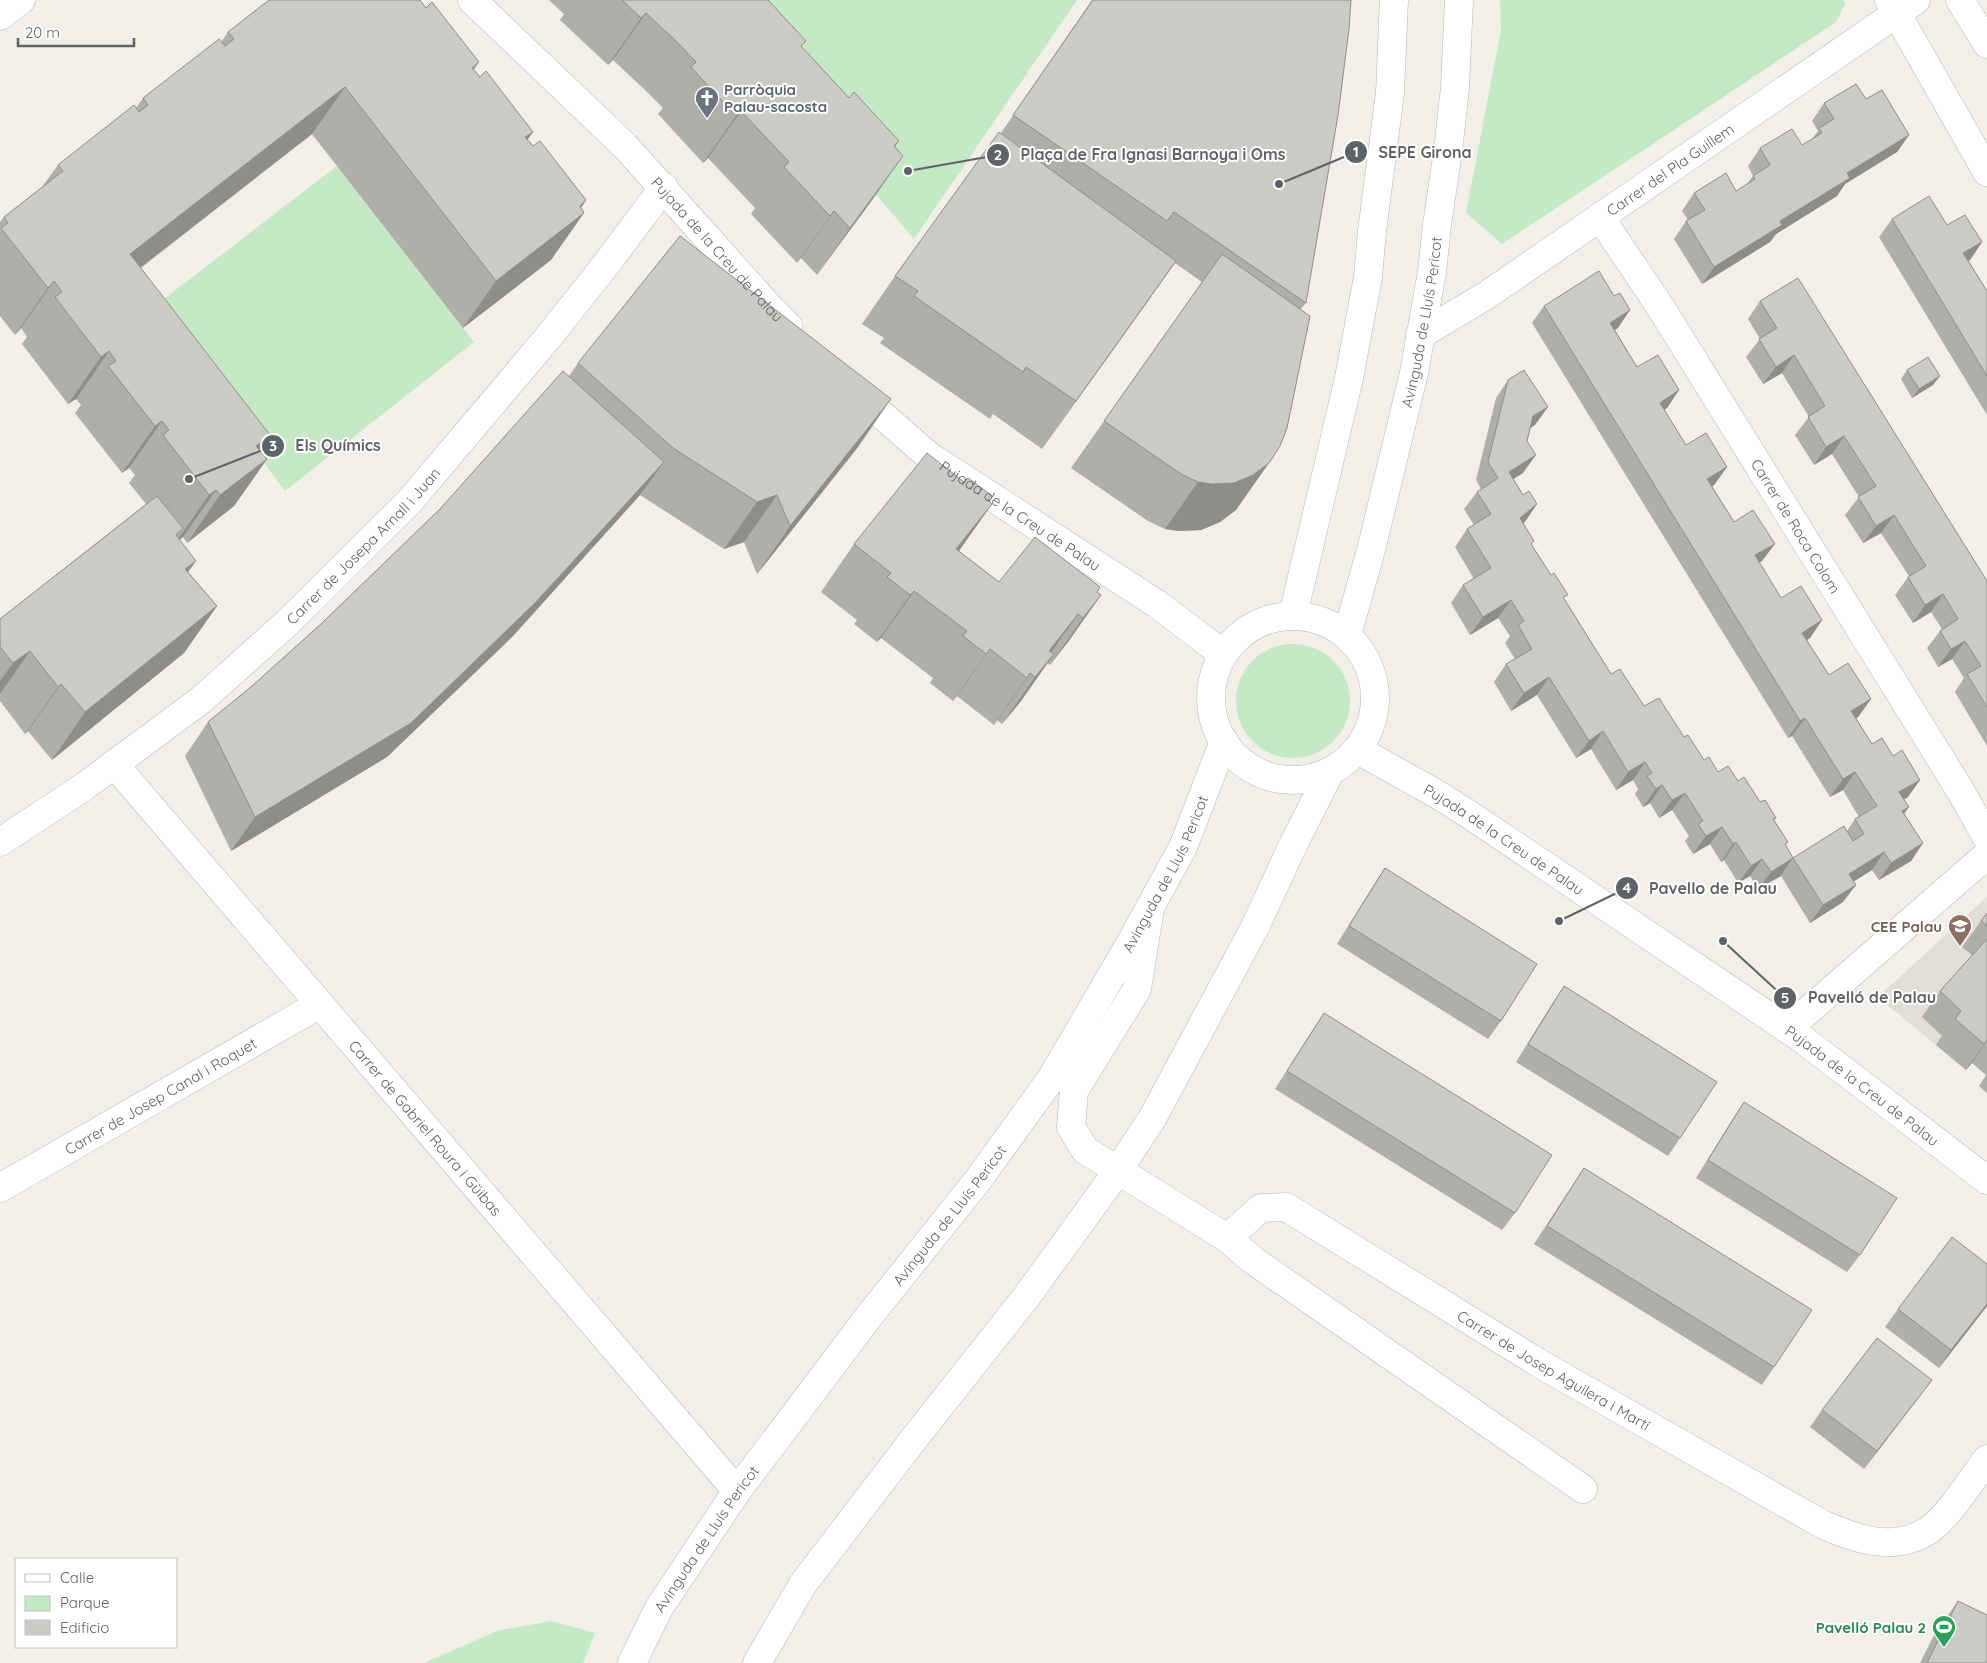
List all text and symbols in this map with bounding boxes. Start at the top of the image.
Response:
scale bar [18,15,134,47]
text: 20 m [25,23,60,42]
place label: Parròquia Palau-sacosta [724,80,827,116]
church icon: Parròquia Palau-sacosta [694,85,720,119]
street label: Carrer del Pla Guillem [1603,119,1737,220]
callout: SEPE Girona [1343,137,1481,168]
callout: Plaça de Fra Ignasi Barnoya i Oms [986,139,1296,170]
text: 1 [1353,142,1359,161]
text: SEPE Girona [1378,142,1472,162]
text: Plaça de Fra Ignasi Barnoya i Oms [1021,144,1286,164]
text: 2 [994,145,1002,164]
street label: Pujada de la Creu de Palau [648,173,787,325]
street label: Avinguda de Lluís Pericot [1396,236,1445,409]
callout: Els Químics [261,430,391,461]
text: Els Químics [295,435,381,455]
text: 3 [269,436,277,455]
street label: Carrer de Roca Colom [1747,455,1845,597]
street label: Pujada de la Creu de Palau [936,456,1104,575]
street label: Carrer de Josepa Arnall i Juan [282,463,444,628]
street label: Pujada de la Creu de Palau [1421,779,1588,899]
street label: Avinguda de Lluís Pericot [1118,792,1212,956]
callout: Pavello de Palau [1614,873,1787,904]
text: 4 [1623,878,1632,897]
text: Pavello de Palau [1649,878,1777,898]
school or university icon: CEE Palau [1947,913,1973,947]
place label: CEE Palau [1871,917,1942,936]
callout: Pavelló de Palau [1773,982,1946,1013]
text: Pavelló de Palau [1808,987,1936,1007]
text: 5 [1781,988,1789,1007]
street label: Pujada de la Creu de Palau [1782,1021,1943,1150]
street label: Carrer de Josep Canal i Roquet [61,1033,260,1158]
street label: Carrer de Gabriel Roura i Güibas [345,1036,506,1219]
street label: Avinguda de Lluís Pericot [888,1141,1010,1289]
street label: Carrer de Josep Aguilera i Martí [1454,1306,1654,1434]
street label: Avinguda de Lluís Pericot [649,1461,763,1616]
legend [15,1558,178,1648]
text: Calle [60,1568,94,1587]
text: Parque [60,1593,110,1612]
sports icon: Pavelló Palau 2 [1931,1614,1957,1648]
text: Edificio [60,1618,109,1637]
place label: Pavelló Palau 2 [1816,1618,1926,1637]

